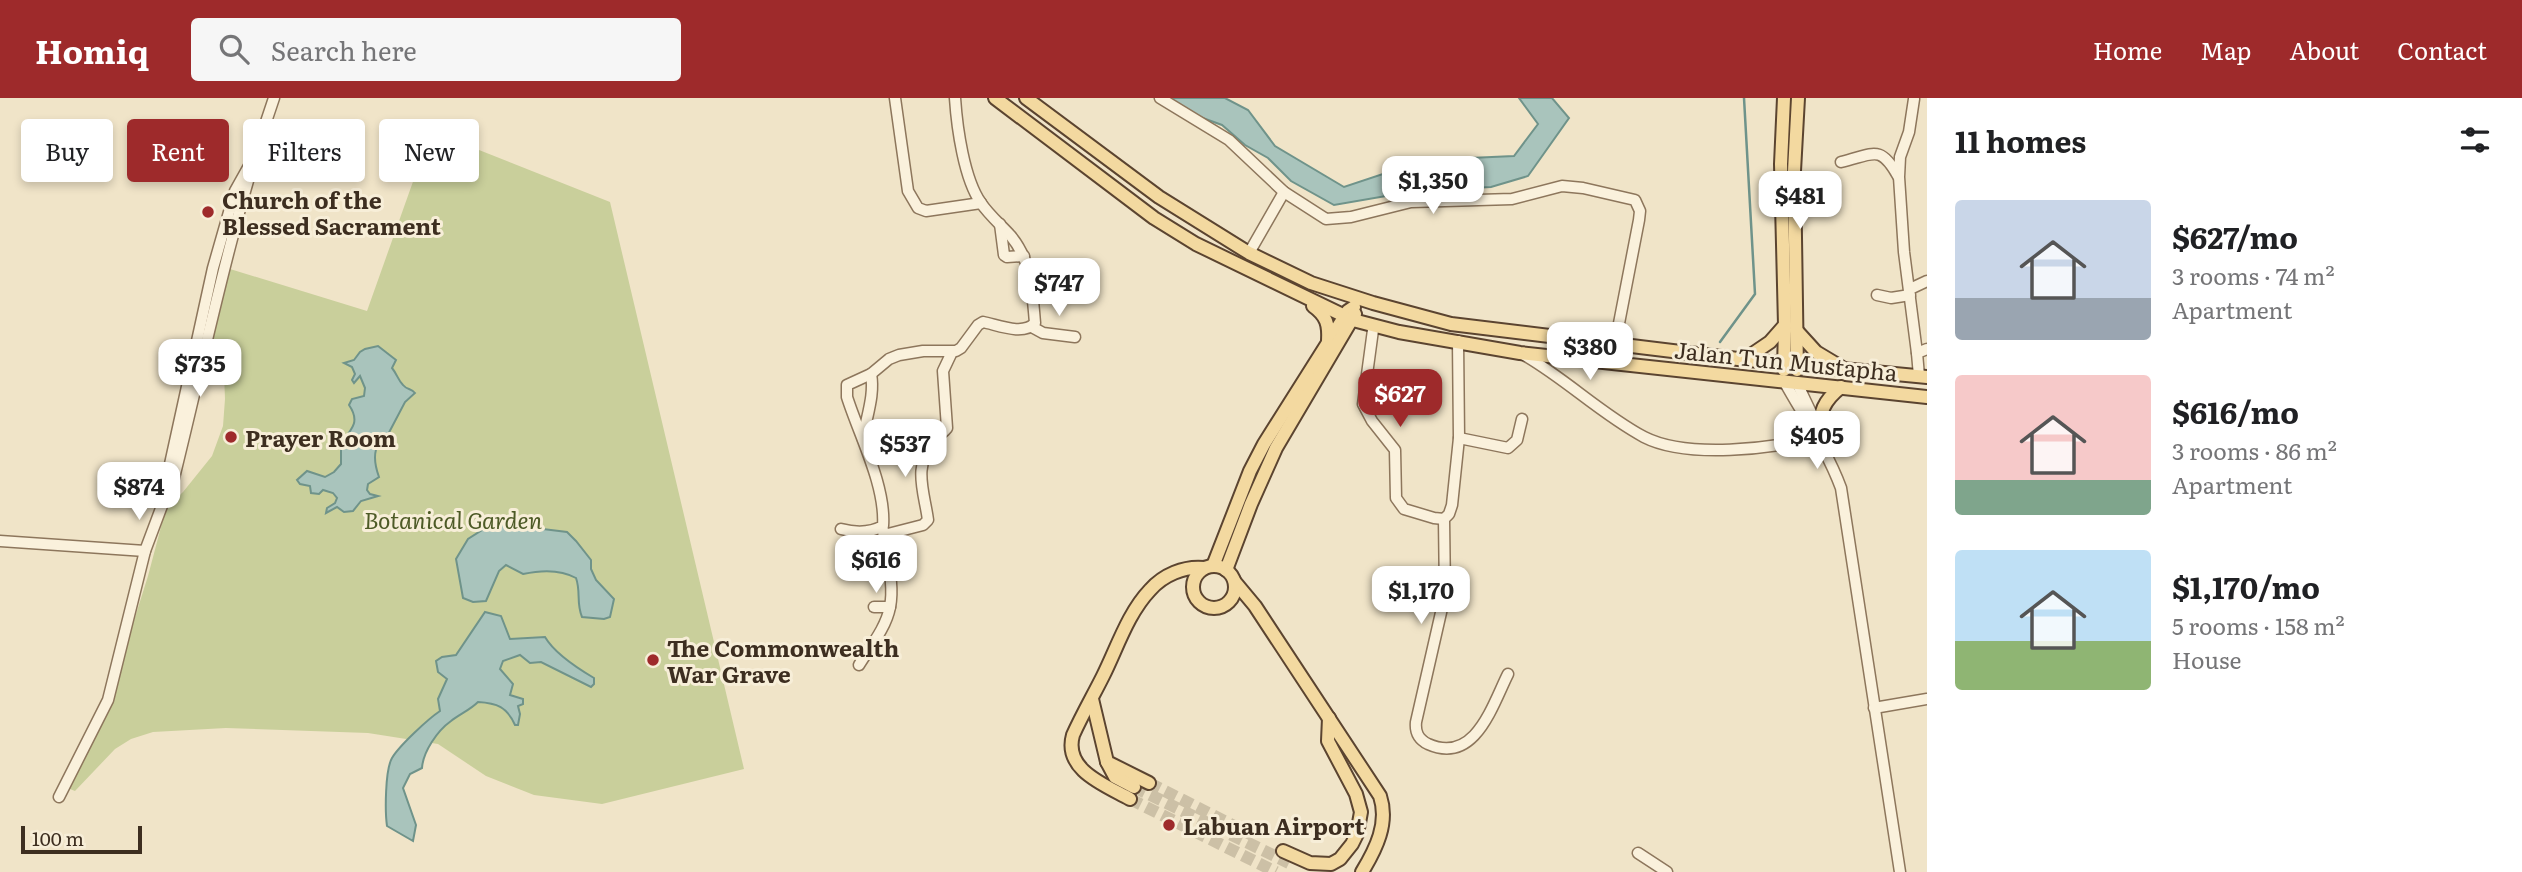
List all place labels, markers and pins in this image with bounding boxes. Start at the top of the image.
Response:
pin: $1,350 [1376,156,1490,216]
pin: $481 [1759,172,1841,231]
place label: Church of the Blessed Sacrament [222,182,441,242]
marker: Church of the Blessed Sacrament [200,204,216,220]
pin: $747 [1018,258,1100,318]
pin: $380 [1549,322,1631,382]
pin: $735 [159,340,241,399]
pin: $627 [1359,370,1441,429]
pin: $405 [1776,412,1858,471]
place label: Prayer Room [245,420,396,454]
pin: $537 [864,420,946,479]
marker: Prayer Room [223,429,239,445]
pin: $874 [98,462,180,522]
pin: $616 [835,536,917,595]
pin: $1,170 [1364,566,1478,626]
place label: The Commonwealth War Grave [667,630,899,690]
marker: The Commonwealth War Grave [645,652,661,668]
place label: Labuan Airport [1183,808,1365,842]
marker: Labuan Airport [1161,817,1177,833]

